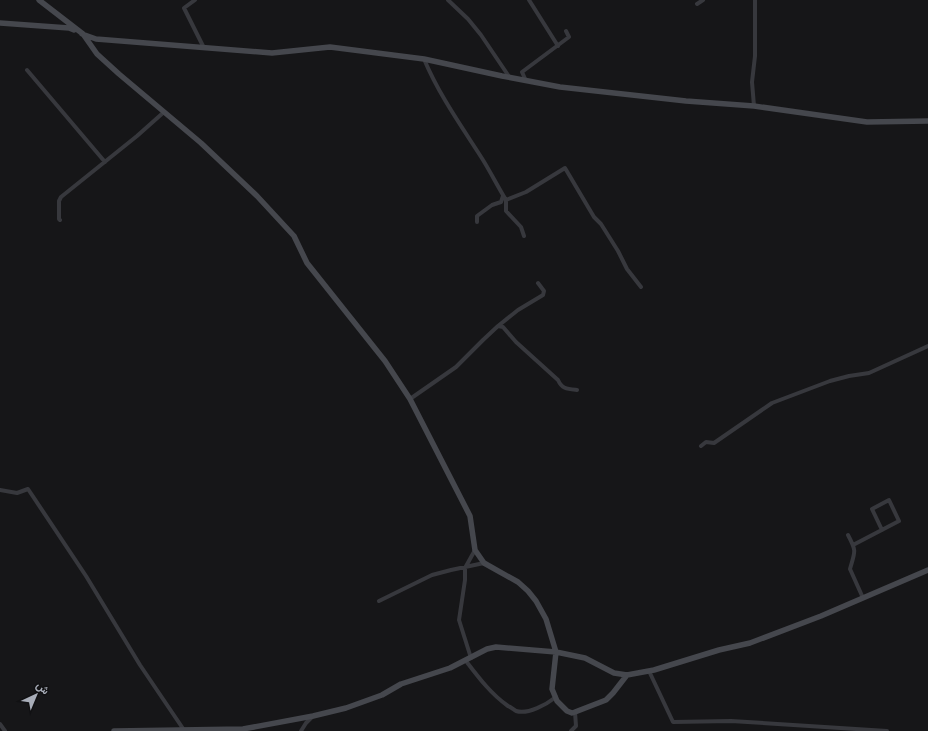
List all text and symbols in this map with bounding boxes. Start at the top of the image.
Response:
north arrow [16,675,56,715]
text: ش [33,679,52,697]

